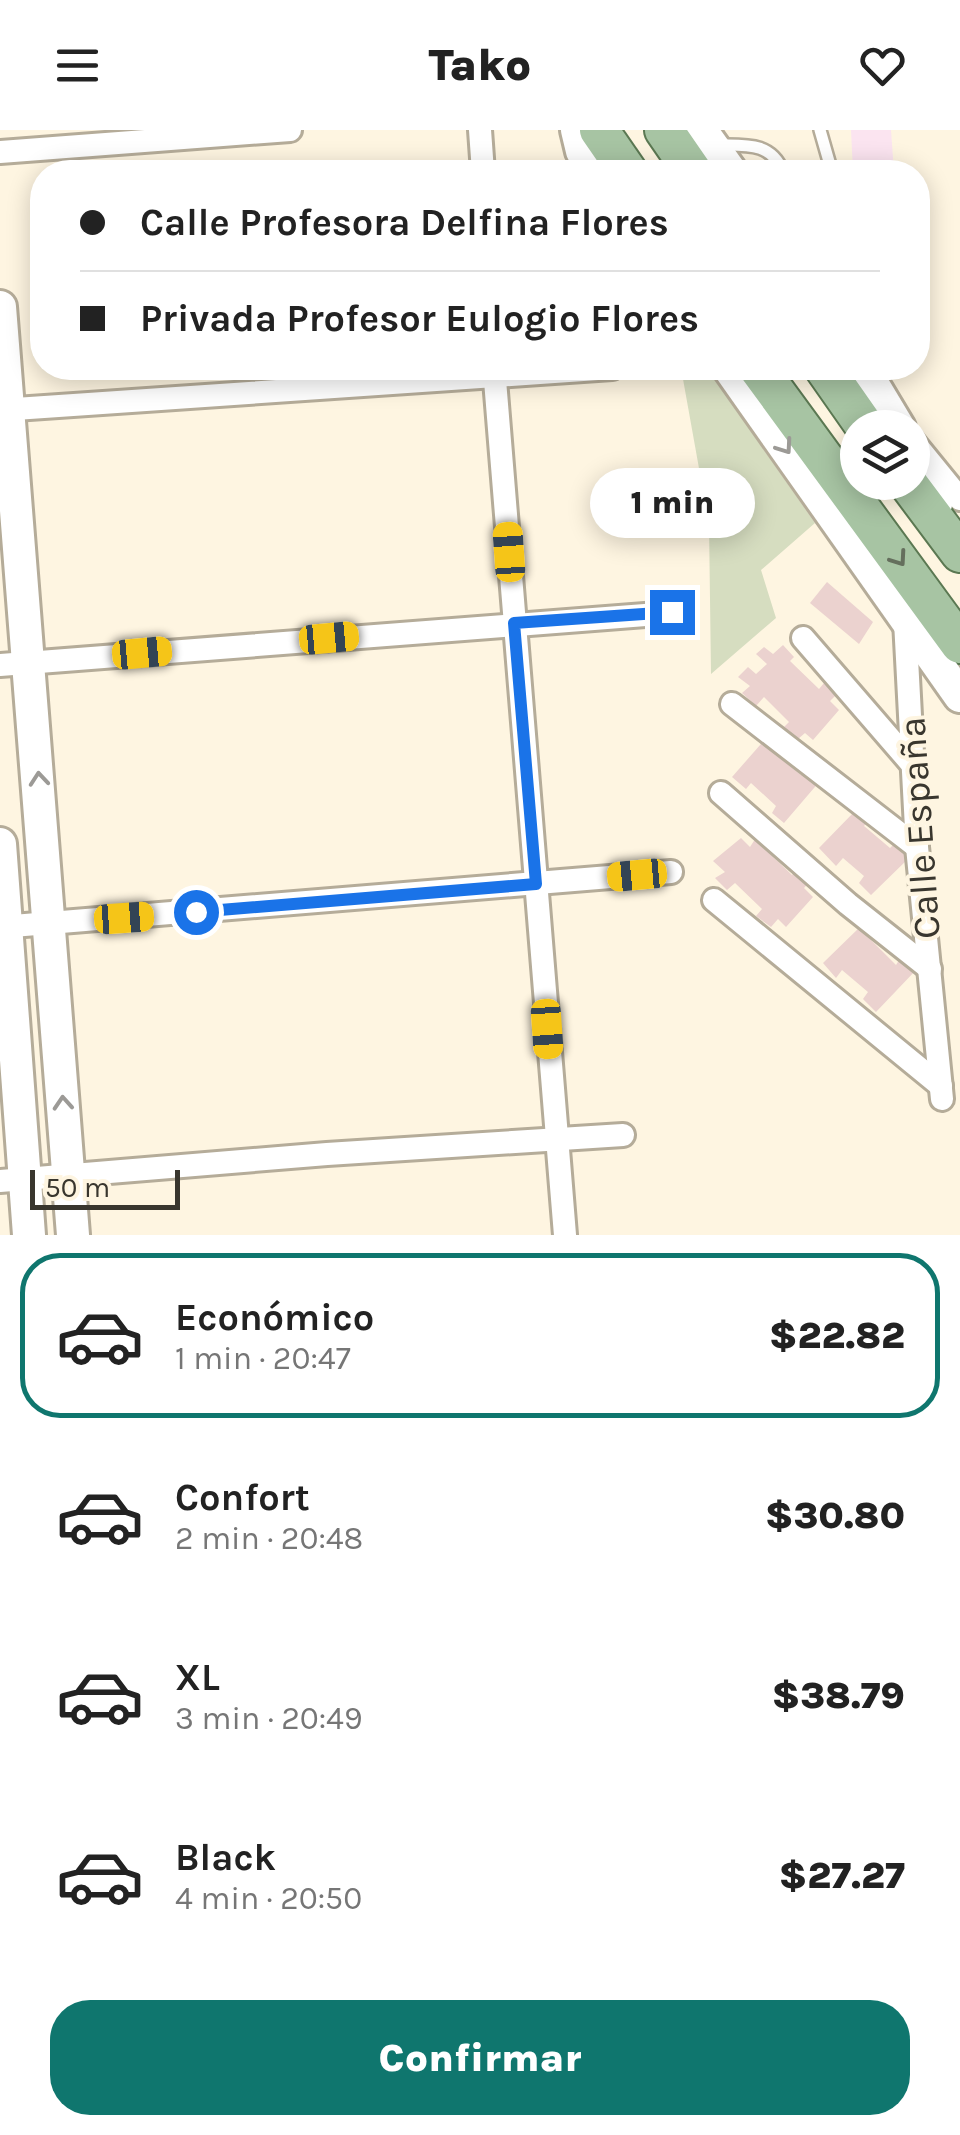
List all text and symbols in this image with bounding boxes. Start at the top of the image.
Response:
icon: menu [50,38,105,93]
icon: heart [855,38,910,93]
text: Tako [428,39,532,91]
text: Calle Profesora Delfina Flores [140,200,669,245]
text: Privada Profesor Eulogio Flores [140,296,699,341]
map controls [840,410,930,500]
button: layers [840,410,930,500]
one-way arrow [773,436,791,455]
callout: 1 min [590,467,754,537]
text: 1 min [631,484,714,521]
car [492,521,526,583]
one-way arrow [887,548,904,566]
route end [650,590,695,635]
car [298,620,360,656]
car [111,635,173,671]
street label: Calle España [889,715,950,940]
one-way arrow [28,770,50,786]
car [606,857,668,893]
route start [174,890,219,935]
car [93,901,155,935]
car [530,998,564,1060]
one-way arrow [52,1094,74,1110]
scale bar [30,1165,180,1210]
text: 50 m [45,1171,110,1204]
icon: car [55,1291,145,1381]
text: Económico [175,1295,374,1340]
text: $22.82 [769,1313,905,1358]
text: 1 min · 20:47 [175,1340,351,1377]
icon: car [55,1471,145,1561]
text: Confort [175,1475,310,1520]
text: $30.80 [765,1493,905,1538]
text: 2 min · 20:48 [175,1520,363,1557]
icon: car [55,1651,145,1741]
text: XL [175,1655,220,1700]
text: $38.79 [772,1673,905,1718]
text: 3 min · 20:49 [175,1700,363,1737]
icon: car [55,1831,145,1921]
text: Black [175,1835,276,1880]
text: $27.27 [779,1853,905,1898]
text: 4 min · 20:50 [175,1880,362,1917]
button: Confirmar [50,2000,910,2115]

